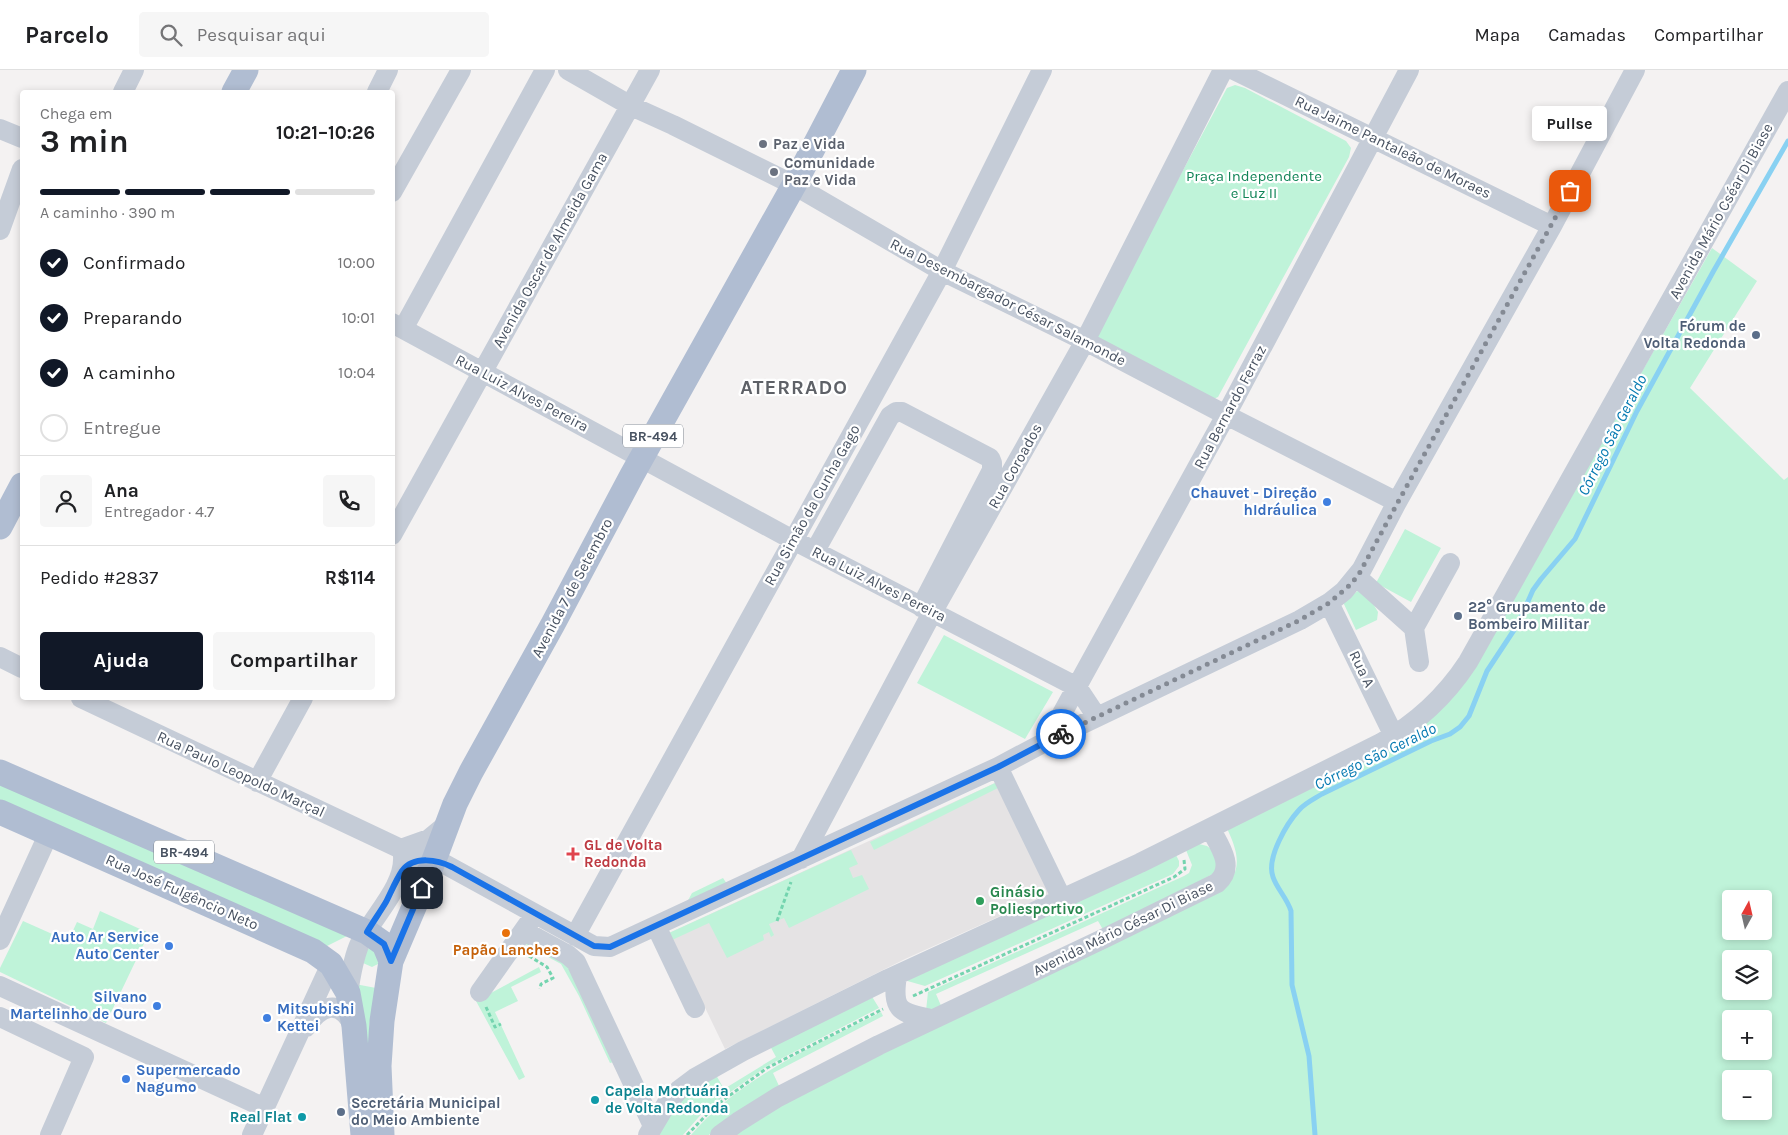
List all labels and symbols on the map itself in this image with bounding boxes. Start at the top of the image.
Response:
street label: Rua Jaime Pantaleão de Moraes [1292,92,1494,202]
callout: Pullse [1532,106,1608,141]
street label: Avenida Mário Cséar Di Biase [1665,120,1777,302]
place label: Paz e Vida [773,135,845,153]
marker: Paz e Vida [757,138,769,150]
street label: Avenida Oscar de Almeida Gama [489,149,611,351]
place label: Comunidade Paz e Vida [784,154,875,189]
marker: Comunidade Paz e Vida [768,166,780,178]
park label: Praça Independente e Luz II [1186,167,1322,202]
pin [1549,170,1591,212]
street label: Rua Desembargador César Salamonde [887,234,1129,370]
place label: Fórum de Volta Redonda [1643,317,1746,352]
marker: Fórum de Volta Redonda [1750,329,1762,341]
street label: Rua Bernardo Ferraz [1190,342,1270,472]
street label: Rua Luiz Alves Pereira [452,350,592,436]
water label: Córrego São Geraldo [1573,371,1651,499]
district label: ATERRADO [740,376,848,399]
street label: Rua Coroados [984,420,1046,512]
street label: Rua Simão da Cunha Gago [760,421,864,589]
road number: BR-494 [623,424,683,448]
place label: Chauvet - Direção hIdráulica [1191,484,1317,519]
marker: Chauvet - Direção hIdráulica [1321,496,1333,508]
street label: Avenida 7 de Setembro [528,515,616,661]
street label: Rua Luiz Alves Pereira [809,542,949,626]
place label: 22° Grupamento de Bombeiro Militar [1468,598,1606,633]
marker: 22° Grupamento de Bombeiro Militar [1452,610,1464,622]
street label: Rua A [1345,648,1379,691]
courier [1036,709,1086,759]
water label: Córrego São Geraldo [1311,718,1439,794]
street label: Rua Paulo Leopoldo Marçal [154,727,328,821]
place label: GL de Volta Redonda [584,836,663,871]
road number: BR-494 [154,840,214,864]
marker: GL de Volta Redonda [566,847,580,861]
street label: Rua José Fulgêncio Neto [103,850,261,934]
pin [401,867,443,909]
street label: Avenida Mário César Di Biase [1030,877,1216,979]
place label: Ginásio Poliesportivo [990,883,1083,918]
north arrow [1722,890,1772,940]
marker: Ginásio Poliesportivo [974,895,986,907]
marker: Papão Lanches [500,927,512,939]
place label: Auto Ar Service Auto Center [51,928,159,963]
marker: Auto Ar Service Auto Center [163,940,175,952]
place label: Papão Lanches [453,941,559,959]
place label: Silvano Martelinho de Ouro [10,988,147,1023]
marker: Silvano Martelinho de Ouro [151,1000,163,1012]
place label: Mitsubishi Kettei [277,1000,355,1035]
marker: Mitsubishi Kettei [261,1012,273,1024]
place label: Supermercado Nagumo [136,1061,240,1096]
marker: Supermercado Nagumo [120,1073,132,1085]
place label: Capela Mortuária de Volta Redonda [605,1082,729,1117]
place label: Secretária Municipal do Meio Ambiente [351,1094,501,1129]
marker: Capela Mortuária de Volta Redonda [589,1094,601,1106]
marker: Secretária Municipal do Meio Ambiente [335,1106,347,1118]
place label: Real Flat [230,1108,292,1126]
marker: Real Flat [296,1111,308,1123]

